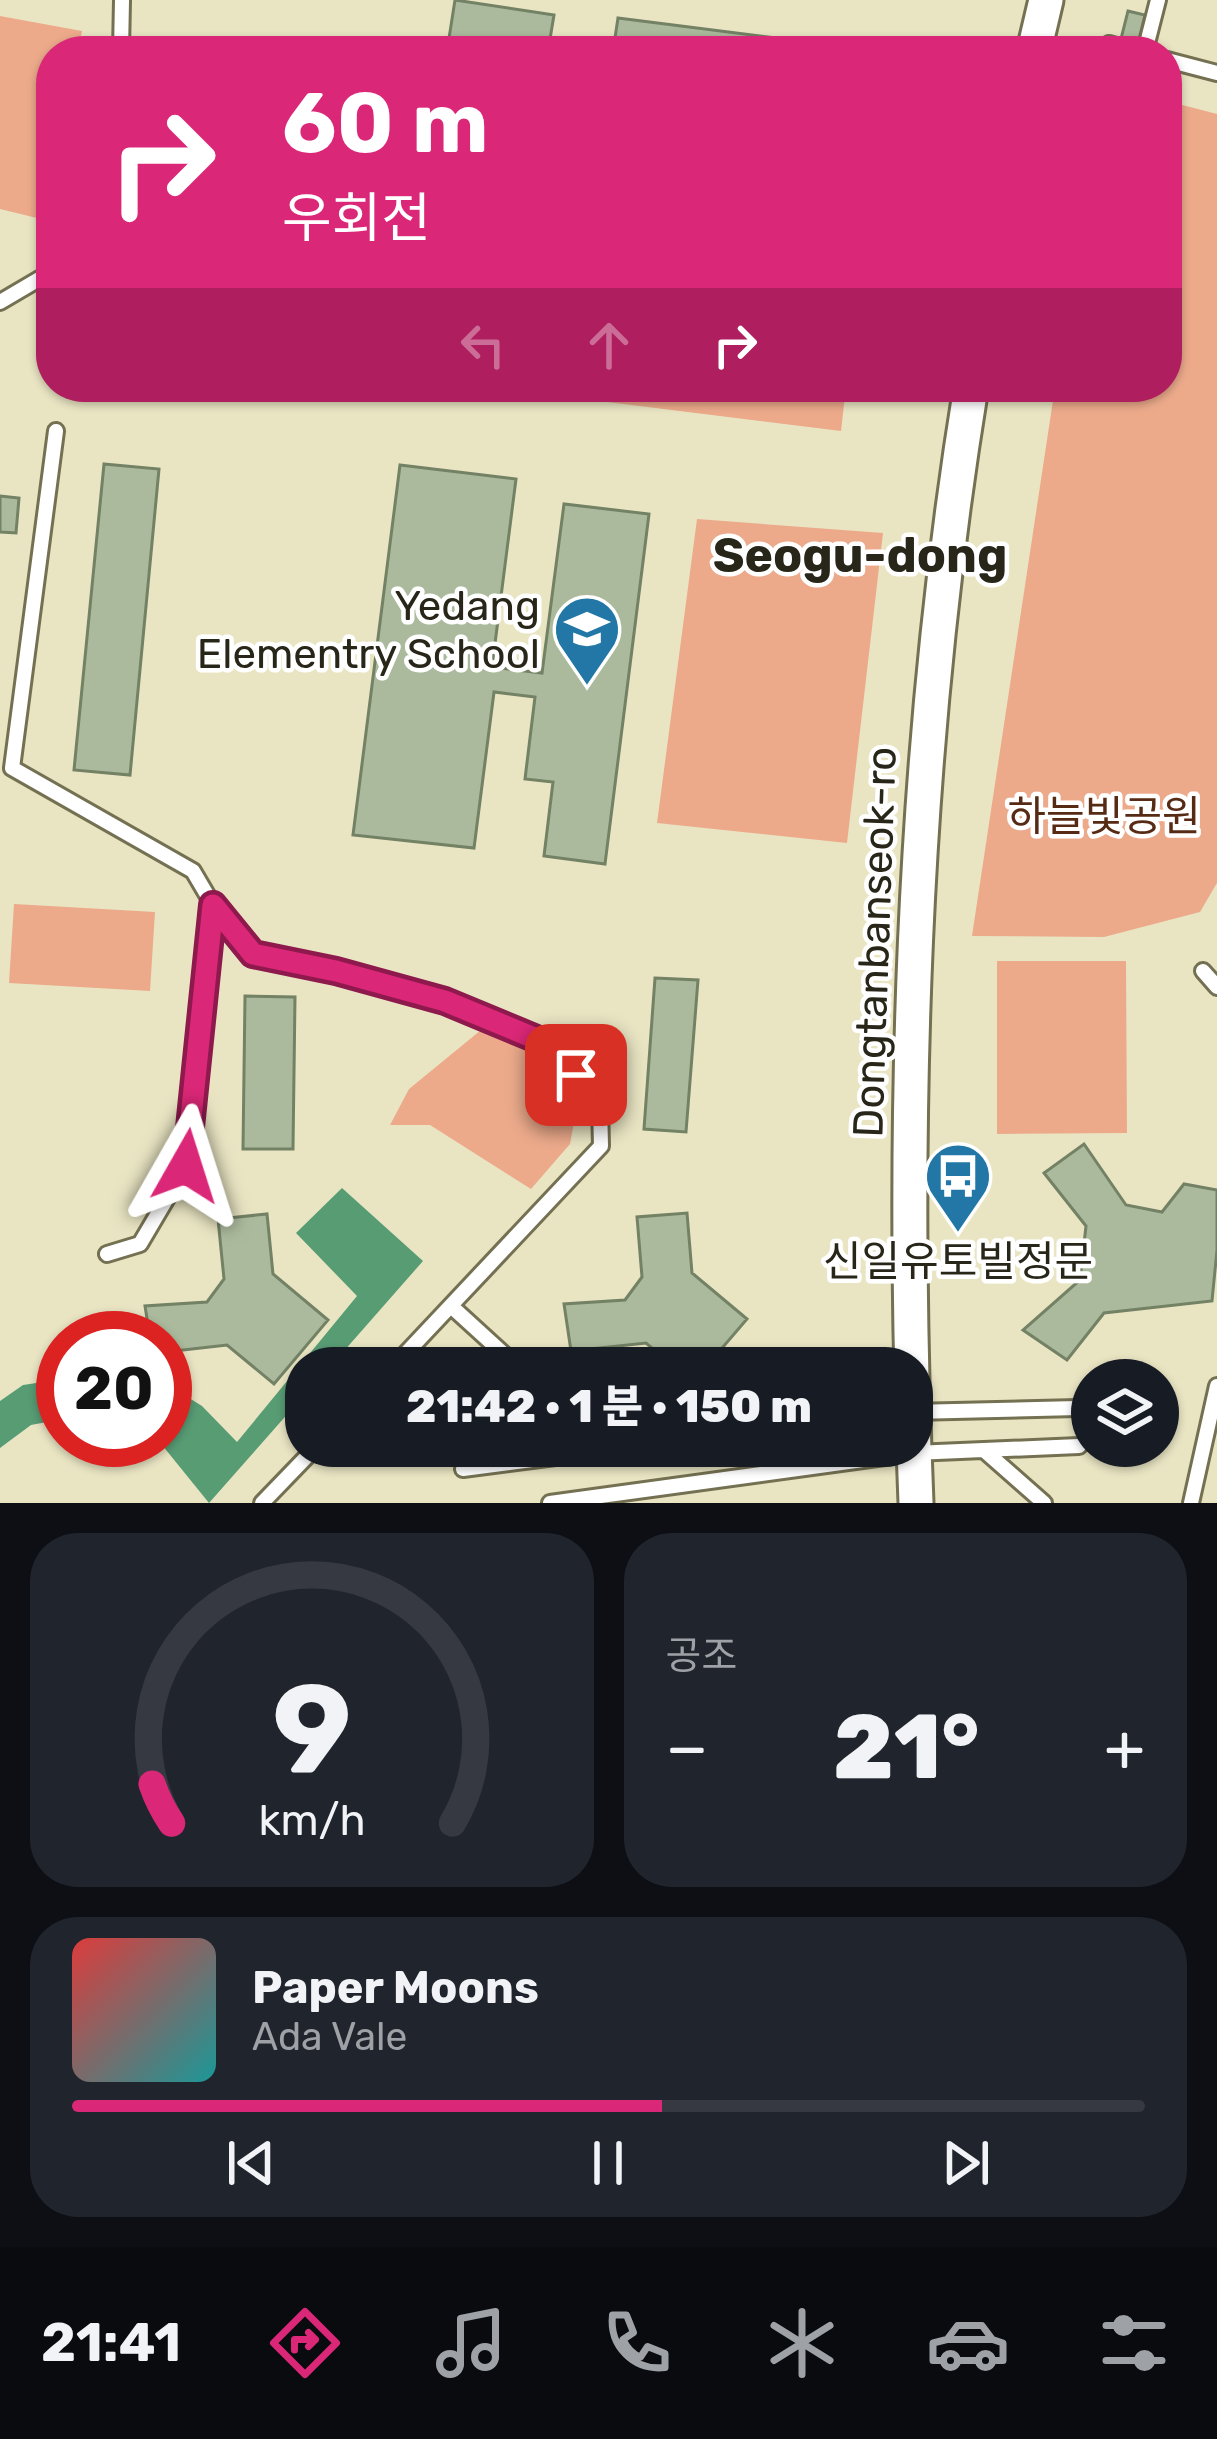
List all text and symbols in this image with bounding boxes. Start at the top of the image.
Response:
text: 60 m [282,73,489,173]
icon: right [84,84,240,240]
text: 우회전 [282,187,431,251]
icon: left [450,312,516,378]
icon: ahead [576,312,642,378]
icon: right [702,312,768,378]
district label: Seogu-dong [713,527,1007,584]
place label: Yedang Elementry School [197,581,540,679]
school or university icon: Yedang Elementry School [552,594,622,688]
street label: Dongtanbanseok-ro [843,746,907,1138]
park label: 하늘빛공원 [1007,792,1201,842]
pin [525,1024,627,1126]
icon: arrive [543,1042,609,1108]
position arrow [123,1103,249,1229]
bus stop icon: 신일유토빌정문 [923,1141,993,1235]
place label: 신일유토빌정문 [823,1237,1093,1287]
speed limit sign: 20 [36,1311,192,1467]
map controls [1071,1359,1179,1467]
button: layers [1071,1359,1179,1467]
text: 21:42 · 1 분 · 150 m [406,1380,812,1433]
text: 공조 [666,1633,737,1679]
text: 9 [272,1655,352,1803]
text: 21° [833,1694,979,1801]
text: − [666,1708,708,1787]
text: + [1104,1708,1145,1787]
text: km/h [258,1795,365,1846]
text: Paper Moons [252,1961,539,2014]
text: Ada Vale [252,2014,407,2060]
icon: previous [218,2130,284,2196]
icon: pause [575,2130,641,2196]
icon: next [933,2130,999,2196]
icon: directions [263,2301,347,2385]
icon: music [429,2301,513,2385]
icon: phone [595,2301,679,2385]
icon: climate [760,2301,844,2385]
icon: car [926,2301,1010,2385]
icon: filters [1092,2301,1176,2385]
text: 21:41 [41,2311,181,2375]

